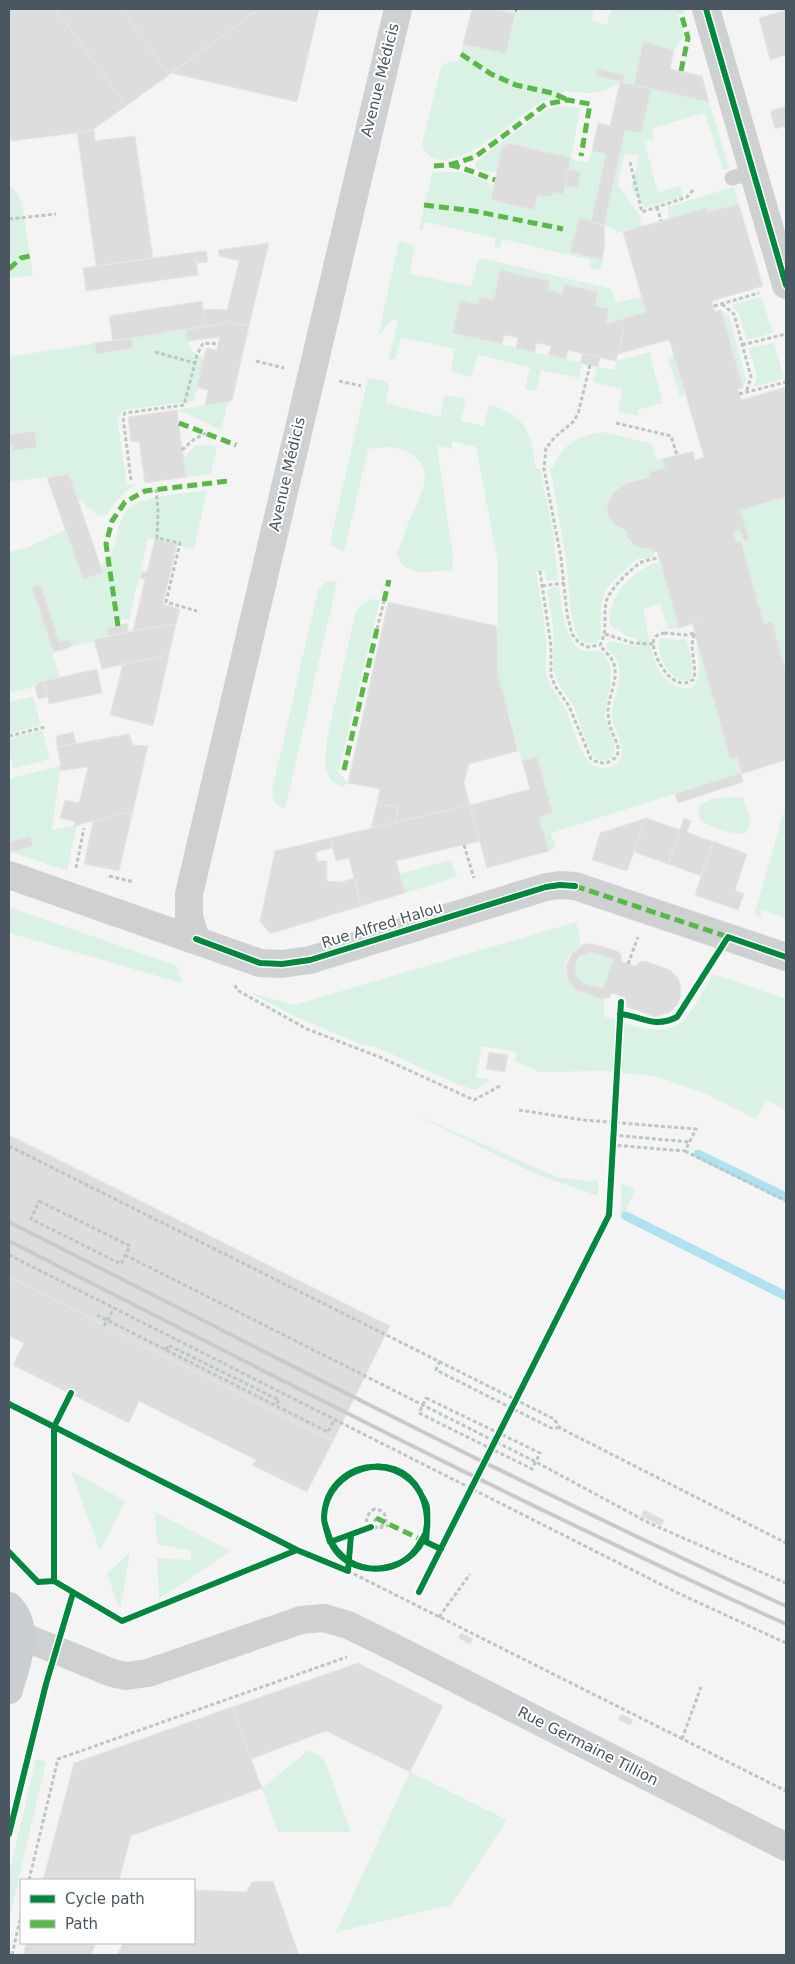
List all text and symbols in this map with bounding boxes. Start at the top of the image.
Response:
street label: Avenue Médicis [357,21,403,139]
street label: Avenue Médicis [265,415,309,533]
street label: Rue Alfred Halou [319,898,445,952]
street label: Rue Germaine Tillion [515,1703,661,1789]
legend [20,1879,195,1944]
text: Cycle path [65,1890,145,1908]
text: Path [65,1915,98,1933]

